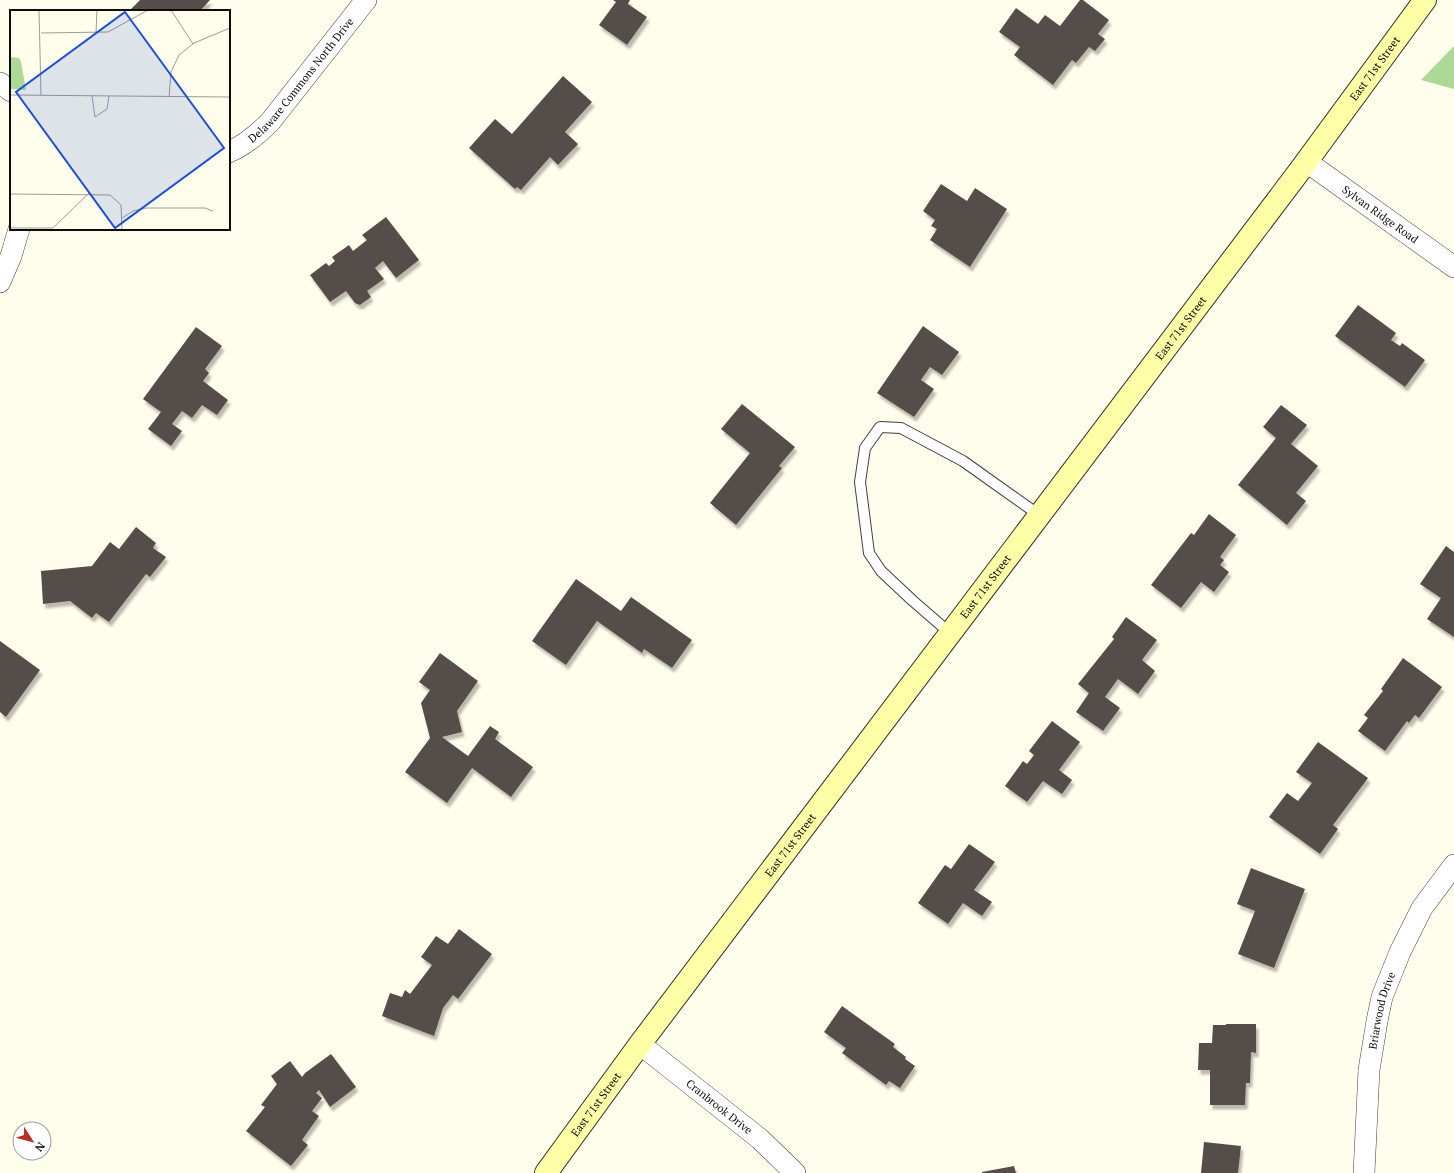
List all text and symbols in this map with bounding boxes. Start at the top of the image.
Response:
inset map [10,10,230,230]
street label: Delaware Commons North Drive [245,14,357,146]
street label: East 71st Street [1347,34,1403,103]
street label: Sylvan Ridge Road [1339,182,1421,246]
street label: East 71st Street [1152,293,1209,363]
street label: East 71st Street [957,552,1014,621]
street label: East 71st Street [762,810,819,880]
street label: Briarwood Drive [1366,969,1398,1050]
street label: East 71st Street [568,1069,624,1139]
street label: Cranbrook Drive [683,1076,755,1137]
north arrow [12,1121,52,1161]
text: N [32,1139,48,1155]

